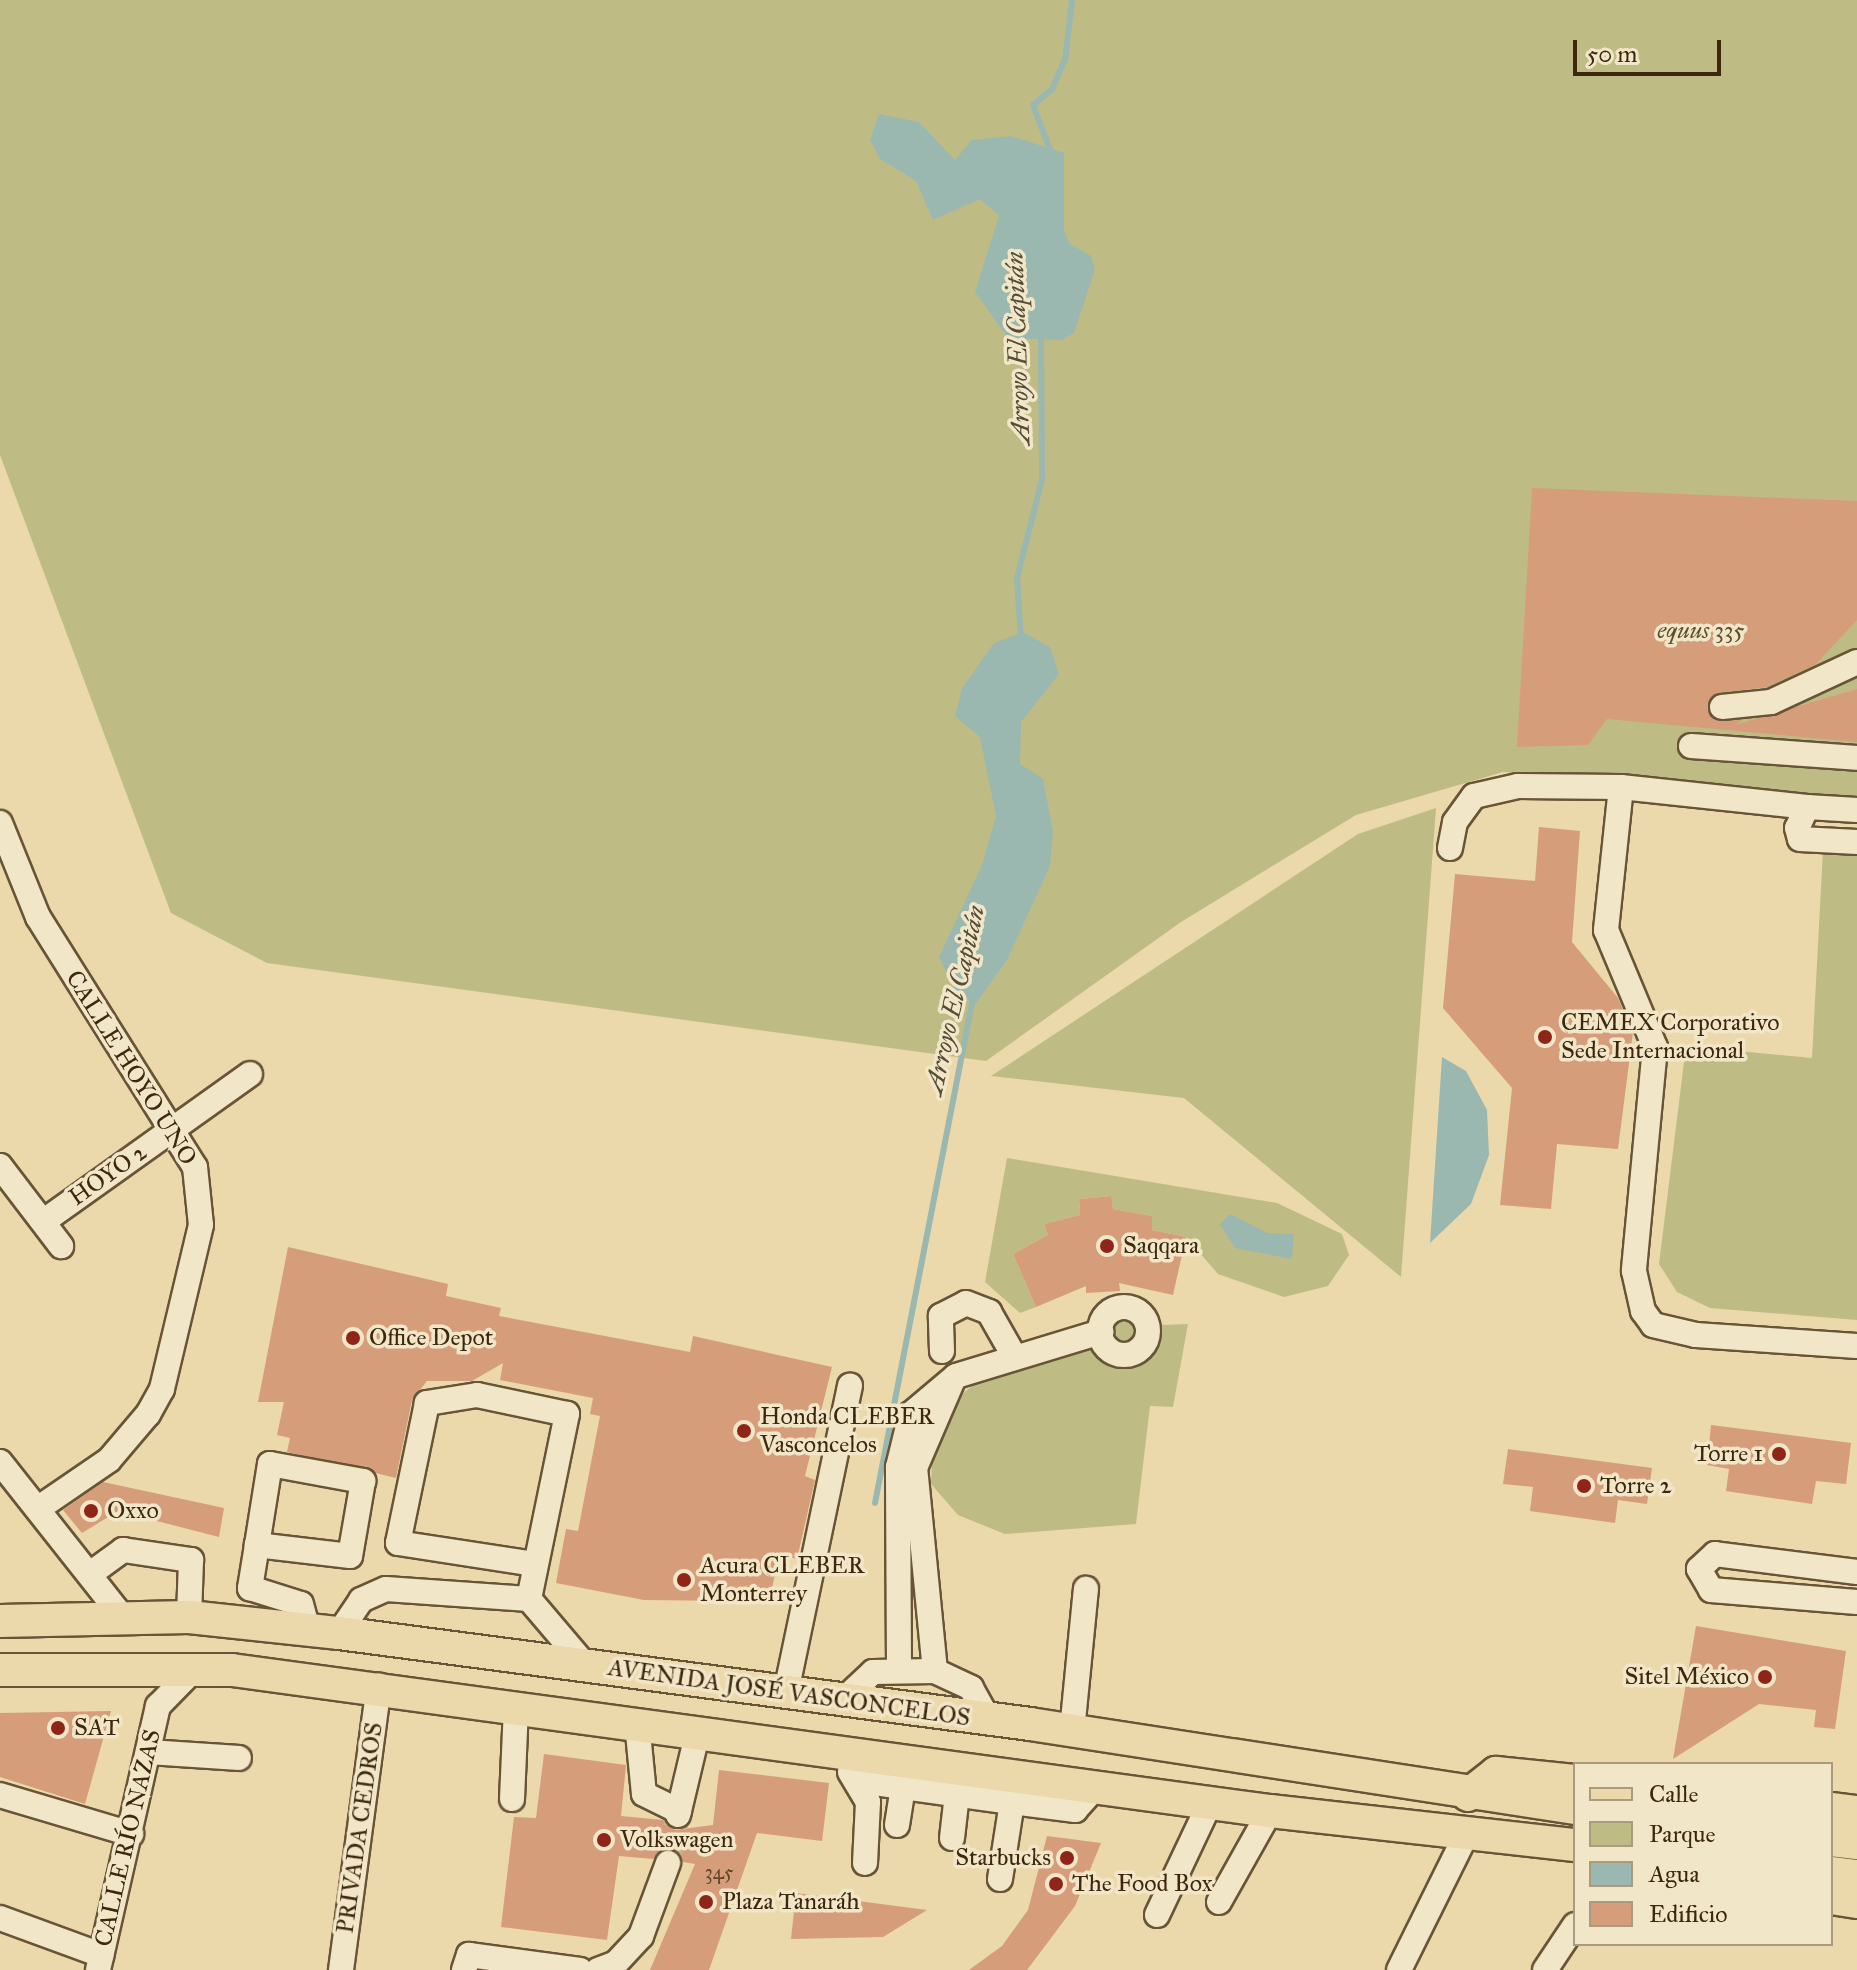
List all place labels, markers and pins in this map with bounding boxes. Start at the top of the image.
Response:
place label: CEMEX Corporativo Sede Internacional [1561,1009,1780,1065]
marker: CEMEX Corporativo Sede Internacional [1536,1028,1554,1046]
place label: Saqqara [1123,1232,1199,1260]
marker: Saqqara [1098,1237,1116,1255]
place label: Office Depot [369,1324,493,1352]
marker: Office Depot [344,1329,362,1347]
place label: Honda CLEBER Vasconcelos [760,1403,934,1459]
marker: Honda CLEBER Vasconcelos [735,1422,753,1440]
place label: Torre 1 [1694,1440,1763,1468]
marker: Torre 1 [1770,1445,1788,1463]
place label: Torre 2 [1600,1472,1671,1500]
marker: Torre 2 [1575,1477,1593,1495]
place label: Oxxo [107,1497,159,1525]
marker: Oxxo [82,1502,100,1520]
place label: Acura CLEBER Monterrey [700,1552,864,1608]
marker: Acura CLEBER Monterrey [675,1571,693,1589]
place label: Sitel México [1625,1663,1749,1691]
marker: Sitel México [1756,1668,1774,1686]
place label: SAT [74,1714,120,1742]
marker: SAT [49,1719,67,1737]
place label: Volkswagen [620,1826,734,1854]
marker: Volkswagen [595,1831,613,1849]
place label: Starbucks [955,1844,1051,1872]
marker: Starbucks [1058,1849,1076,1867]
place label: The Food Box [1072,1870,1212,1898]
marker: The Food Box [1047,1875,1065,1893]
place label: Plaza Tanaráh [722,1888,859,1916]
marker: Plaza Tanaráh [697,1893,715,1911]

